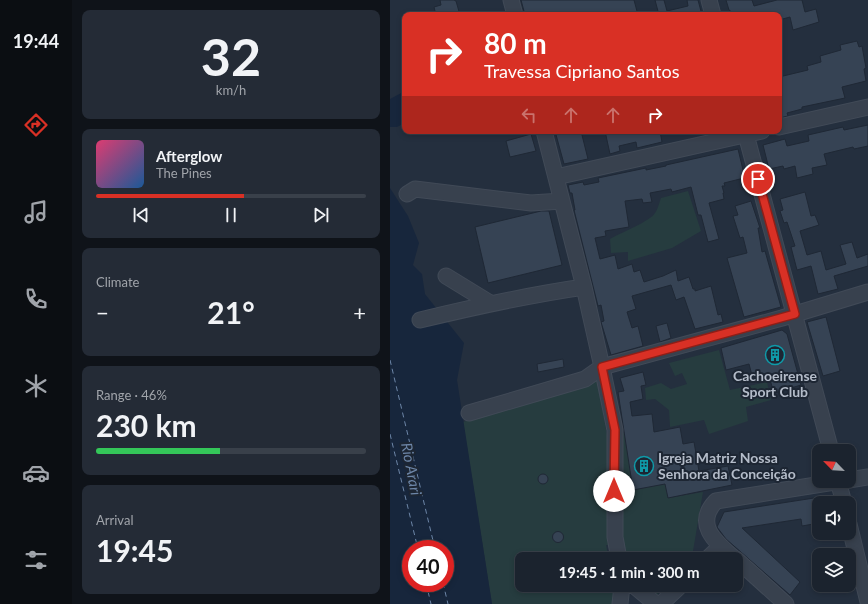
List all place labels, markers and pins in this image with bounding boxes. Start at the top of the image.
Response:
pin [741,162,775,196]
building icon: Cachoeirense Sport Club [764,344,786,366]
place label: Cachoeirense Sport Club [733,367,818,400]
place label: Igreja Matriz Nossa Senhora da Conceição [658,449,796,482]
building icon: Igreja Matriz Nossa Senhora da Conceição [633,455,655,477]

